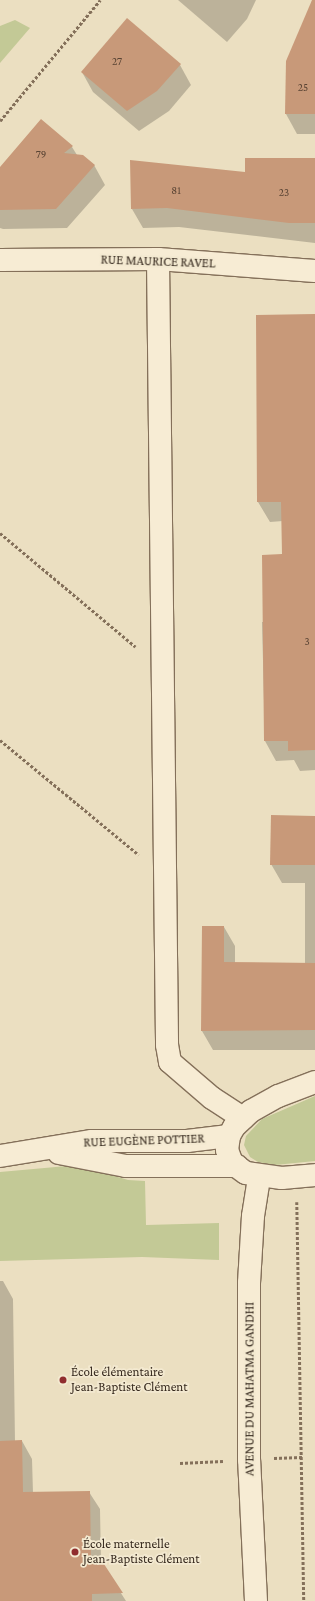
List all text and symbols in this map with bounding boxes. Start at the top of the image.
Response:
house number: 27 [112,54,122,68]
house number: 25 [298,80,308,94]
house number: 79 [36,147,46,161]
house number: 81 [171,183,181,197]
house number: 23 [279,185,289,199]
street label: RUE MAURICE RAVEL [100,252,216,272]
house number: 3 [304,634,310,648]
street label: RUE EUGÈNE POTTIER [83,1131,205,1151]
street label: AVENUE DU MAHATMA GANDHI [242,1302,258,1476]
place label: École élémentaire Jean-Baptiste Clément [71,1365,188,1396]
marker: École élémentaire Jean-Baptiste Clément [58,1375,68,1385]
place label: École maternelle Jean-Baptiste Clément [83,1537,200,1568]
marker: École maternelle Jean-Baptiste Clément [70,1547,80,1557]

